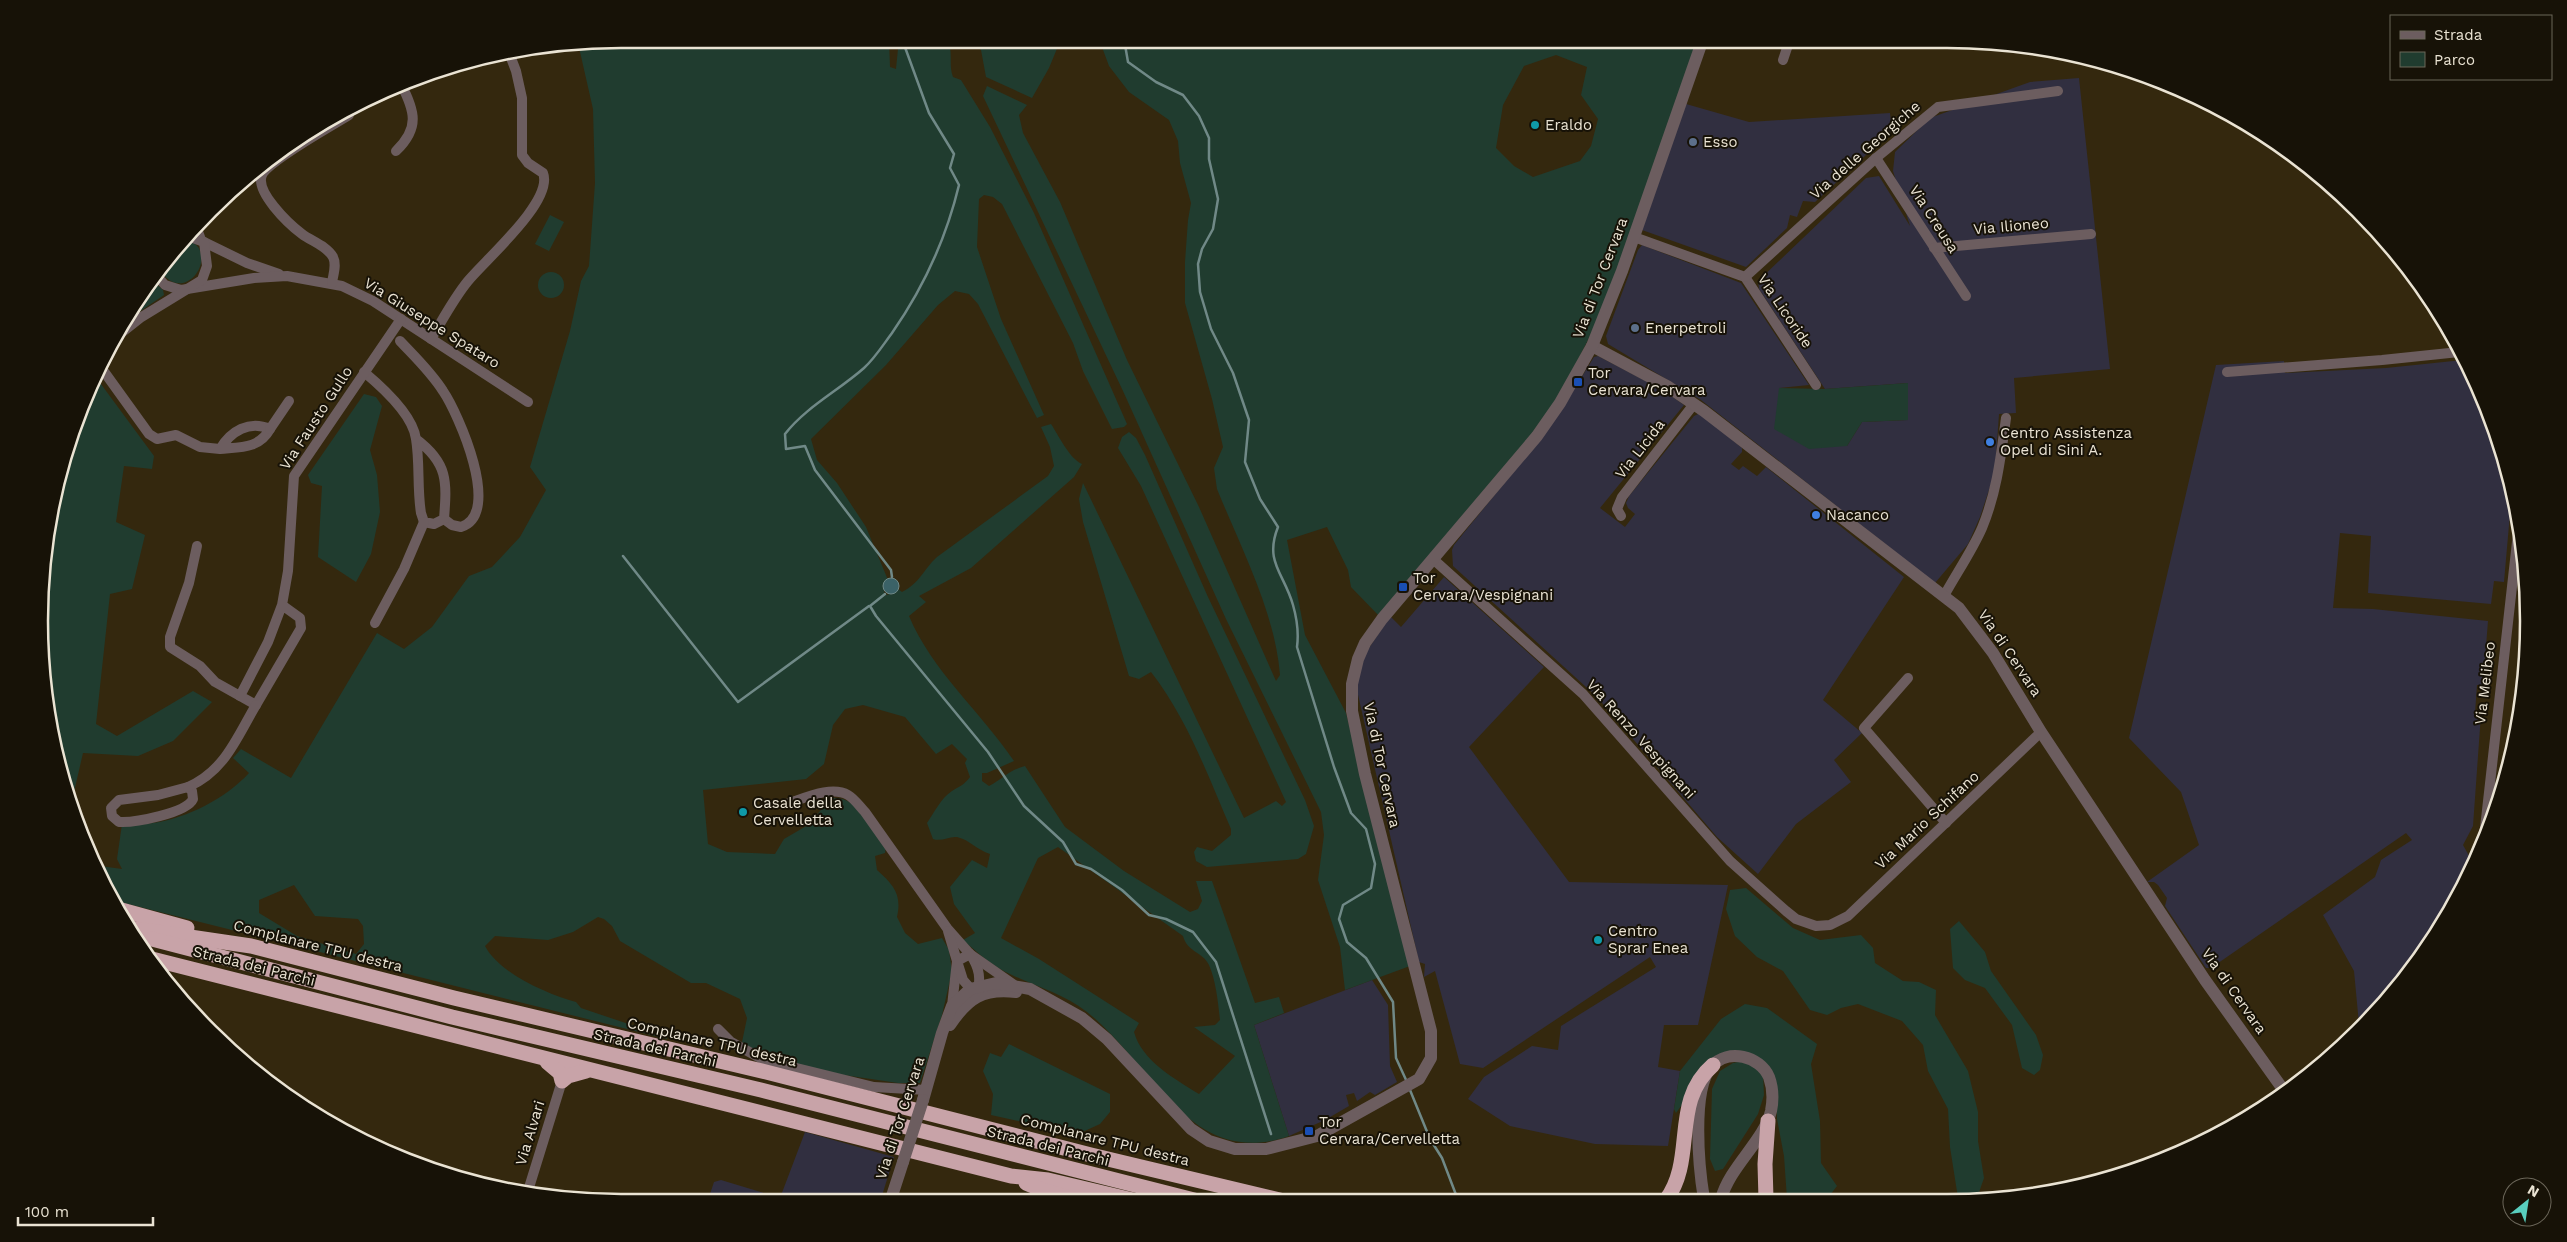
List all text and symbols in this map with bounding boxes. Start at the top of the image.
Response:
legend [2390,15,2552,80]
text: Strada [2434,26,2483,44]
text: Parco [2434,51,2475,69]
street label: Via delle Georgiche [1806,97,1924,203]
place label: Eraldo [1545,116,1592,134]
marker: Eraldo [1529,119,1541,131]
place label: Esso [1703,133,1737,151]
marker: Esso [1687,136,1699,148]
street label: Via Creusa [1905,182,1963,257]
street label: Via Ilioneo [1972,214,2050,238]
street label: Via di Tor Cervara [1569,215,1632,341]
street label: Via Licoride [1754,271,1816,351]
street label: Via Giuseppe Spataro [361,274,503,372]
place label: Enerpetroli [1645,319,1726,337]
marker: Enerpetroli [1629,322,1641,334]
street label: Via Fausto Gullo [276,363,356,473]
place label: Tor Cervara/Cervara [1588,364,1706,399]
marker: Tor Cervara/Cervara [1572,376,1584,388]
street label: Via Licida [1611,415,1669,482]
place label: Centro Assistenza Opel di Sini A. [2000,424,2133,459]
marker: Centro Assistenza Opel di Sini A. [1984,436,1996,448]
place label: Nacanco [1826,506,1889,524]
marker: Nacanco [1810,509,1822,521]
place label: Tor Cervara/Vespignani [1413,569,1553,604]
marker: Tor Cervara/Vespignani [1397,581,1409,593]
street label: Via di Cervara [1974,606,2046,700]
street label: Via Melibeo [2471,640,2499,726]
street label: Via Renzo Vespignani [1583,676,1699,802]
street label: Via di Tor Cervara [1360,701,1404,830]
street label: Via Mario Schifano [1871,767,1983,873]
place label: Casale della Cervelletta [753,794,843,829]
marker: Casale della Cervelletta [737,806,749,818]
street label: Complanare TPU destra [232,916,405,976]
place label: Centro Sprar Enea [1608,922,1689,957]
marker: Centro Sprar Enea [1592,934,1604,946]
street label: Strada dei Parchi [191,942,317,990]
street label: Via di Cervara [2198,944,2271,1038]
street label: Complanare TPU destra [625,1014,799,1070]
street label: Strada dei Parchi [592,1025,718,1071]
street label: Via di Tor Cervara [872,1054,928,1182]
street label: Via Alvari [512,1098,548,1168]
street label: Complanare TPU destra [1019,1110,1192,1170]
place label: Tor Cervara/Cervelletta [1319,1113,1461,1148]
street label: Strada dei Parchi [985,1122,1111,1170]
marker: Tor Cervara/Cervelletta [1303,1125,1315,1137]
north arrow [2502,1177,2552,1227]
text: N [2525,1181,2542,1200]
scale bar [18,1194,152,1226]
text: 100 m [25,1203,69,1221]

